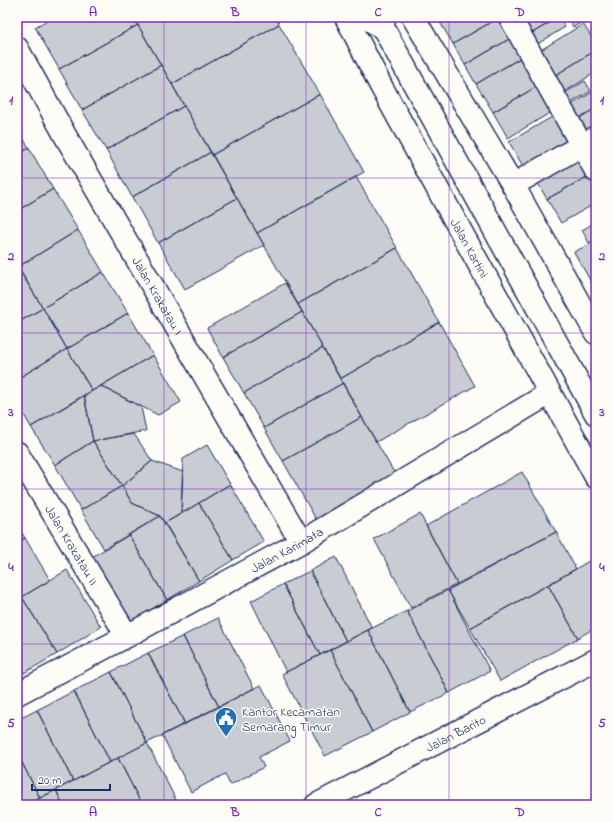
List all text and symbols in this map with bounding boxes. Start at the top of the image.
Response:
text: A [89,3,97,22]
text: B [230,3,240,22]
text: C [374,3,382,22]
text: D [514,3,525,22]
text: 1 [9,91,14,110]
text: 1 [600,91,605,110]
street label: Jalan Kartini [445,215,493,282]
text: 2 [7,247,15,266]
text: 2 [598,247,606,266]
street label: Jalan Krakatau I [127,254,187,339]
text: 3 [7,403,14,422]
text: 3 [598,403,605,422]
street label: Jalan Krakatau II [39,502,102,589]
street label: Jalan Karimata [248,523,327,578]
text: 4 [7,558,14,577]
text: 4 [598,558,605,577]
place label: Kantor Kecamatan Semarang Timur [242,703,340,738]
public building icon: Kantor Kecamatan Semarang Timur [213,705,239,738]
street label: Jalan Barito [423,711,490,758]
text: 5 [7,714,15,733]
text: 5 [598,714,606,733]
scale bar [32,766,110,792]
text: 20 m [38,772,61,790]
text: A [89,803,97,822]
text: B [230,803,240,822]
text: C [374,803,382,822]
text: D [514,803,525,822]

